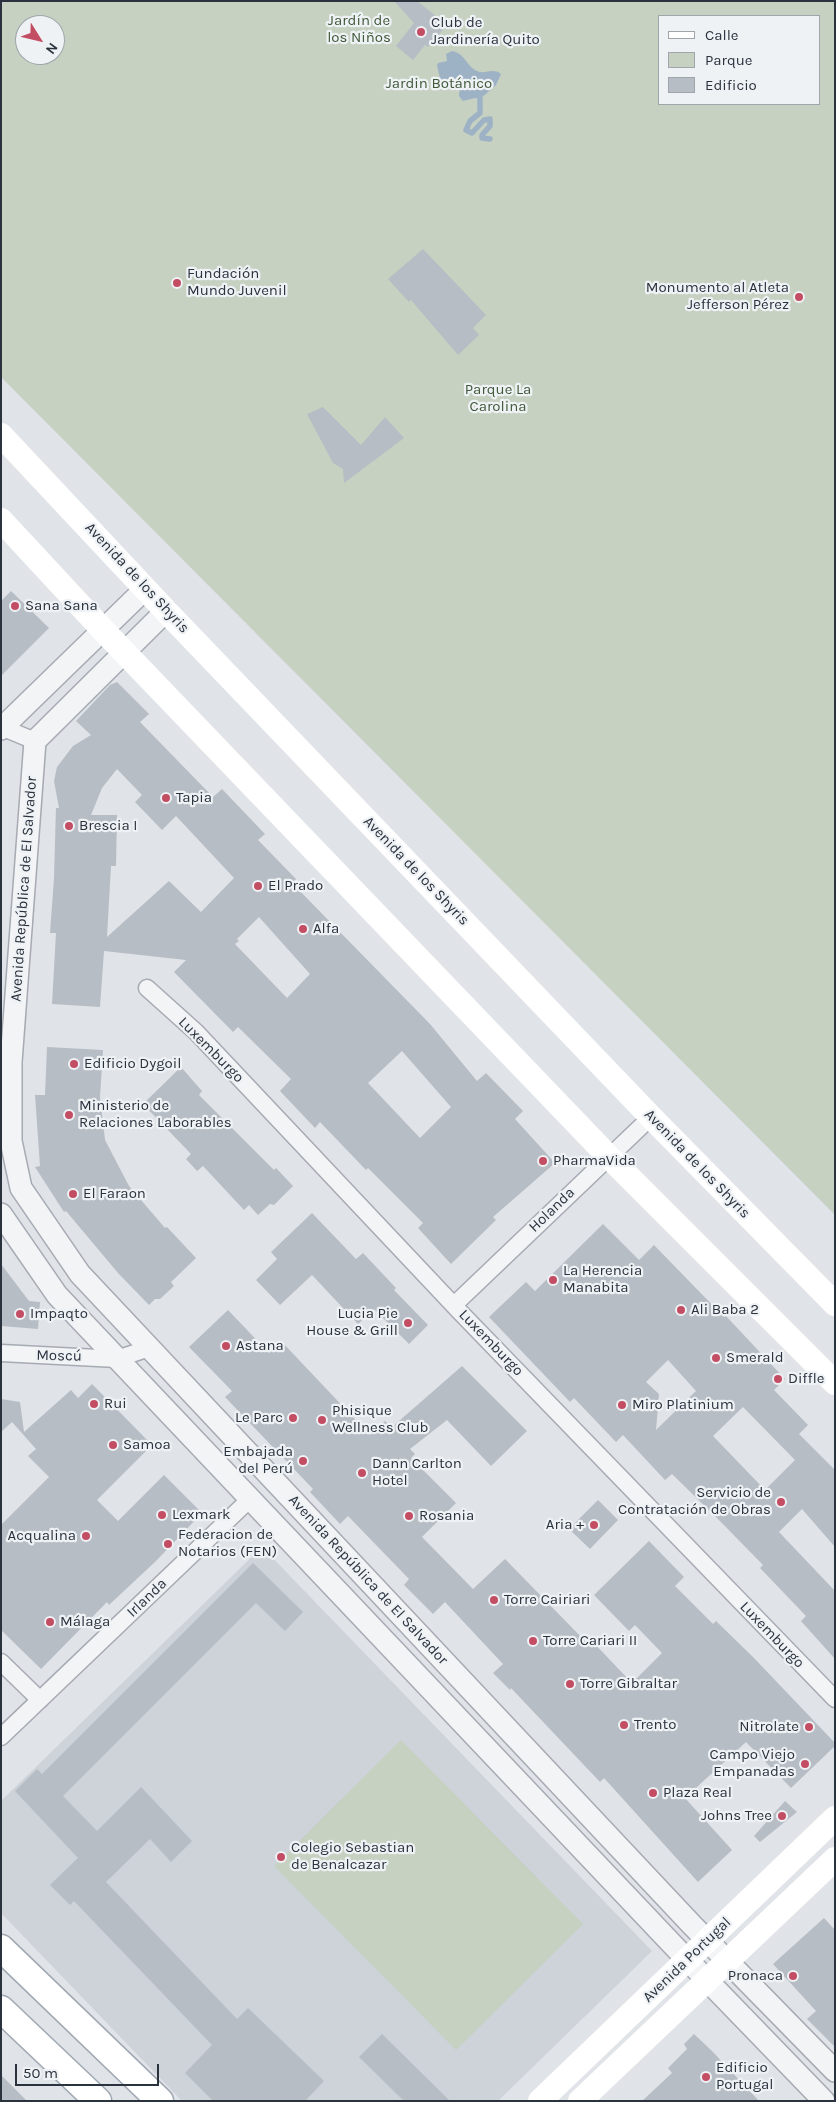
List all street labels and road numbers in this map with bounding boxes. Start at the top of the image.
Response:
street label: Avenida de los Shyris [81,519,193,637]
street label: Avenida República de El Salvador [7,776,41,1002]
street label: Avenida de los Shyris [359,813,473,929]
street label: Luxemburgo [174,1013,248,1087]
street label: Avenida de los Shyris [640,1106,754,1222]
street label: Holanda [525,1184,579,1236]
street label: Luxemburgo [455,1306,527,1380]
street label: Moscú [36,1347,82,1365]
street label: Avenida República de El Salvador [284,1491,452,1669]
street label: Irlanda [123,1575,171,1621]
street label: Luxemburgo [736,1598,808,1672]
street label: Avenida Portugal [639,1913,735,2007]

